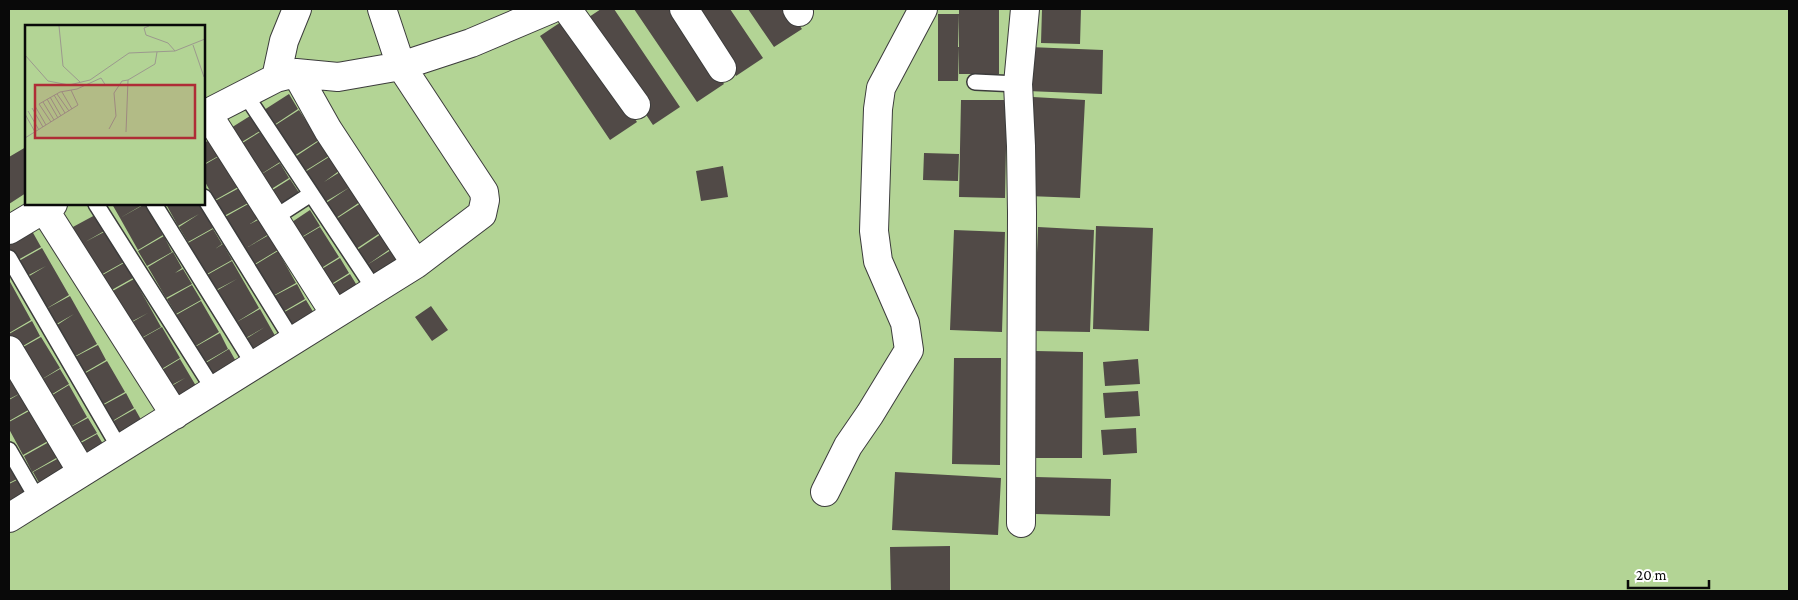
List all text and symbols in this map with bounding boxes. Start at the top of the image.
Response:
inset map [25,25,205,205]
scale bar [1628,558,1709,590]
text: 20 m [1636,567,1667,583]

